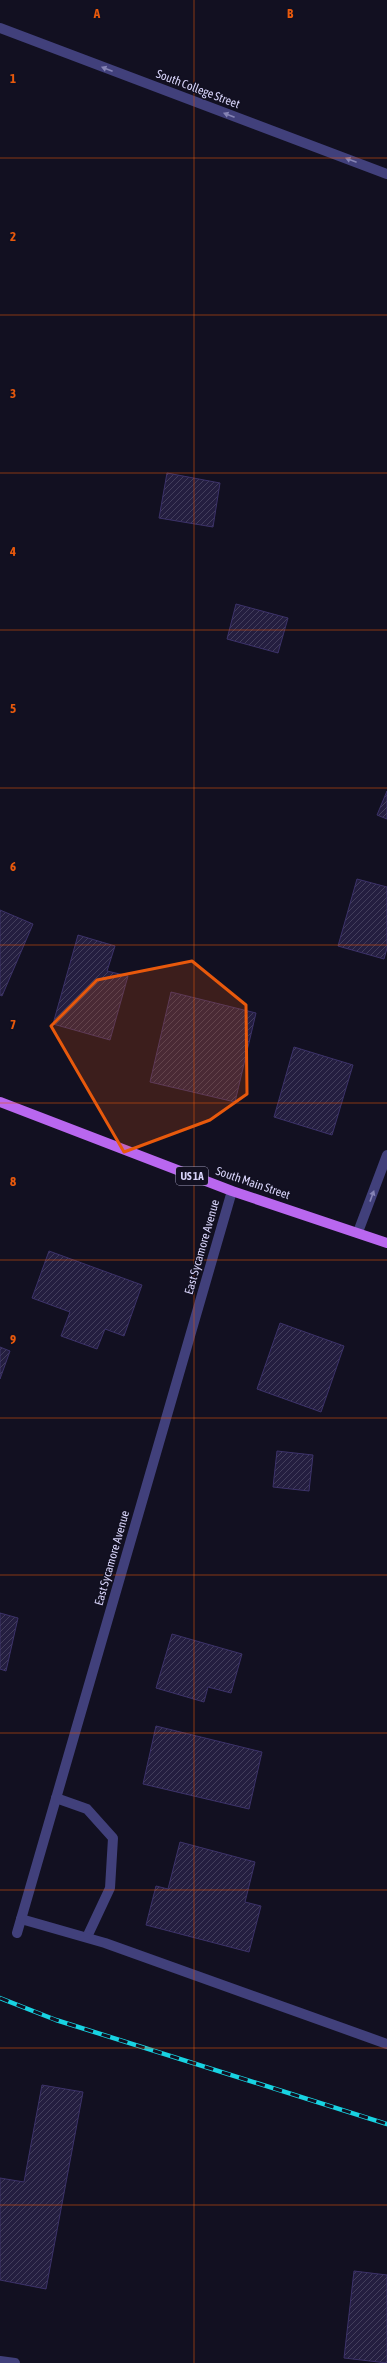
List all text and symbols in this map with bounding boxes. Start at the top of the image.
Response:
text: A [93,6,101,21]
text: B [287,6,294,21]
one-way arrow [101,65,113,71]
street label: South College Street [154,67,242,112]
text: 1 [10,71,16,86]
one-way arrow [222,111,234,117]
one-way arrow [344,157,356,163]
text: 2 [10,229,16,244]
text: 3 [10,386,16,401]
text: 4 [9,544,16,559]
text: 5 [10,701,16,716]
text: 6 [10,859,16,874]
text: 7 [10,1017,16,1032]
street label: South Main Street [214,1164,292,1202]
road number: US 1A [176,1167,208,1185]
text: 8 [10,1174,16,1189]
one-way arrow [369,1189,375,1201]
street label: East Sycamore Avenue [182,1198,222,1296]
text: 9 [10,1332,16,1347]
street label: East Sycamore Avenue [92,1509,132,1607]

